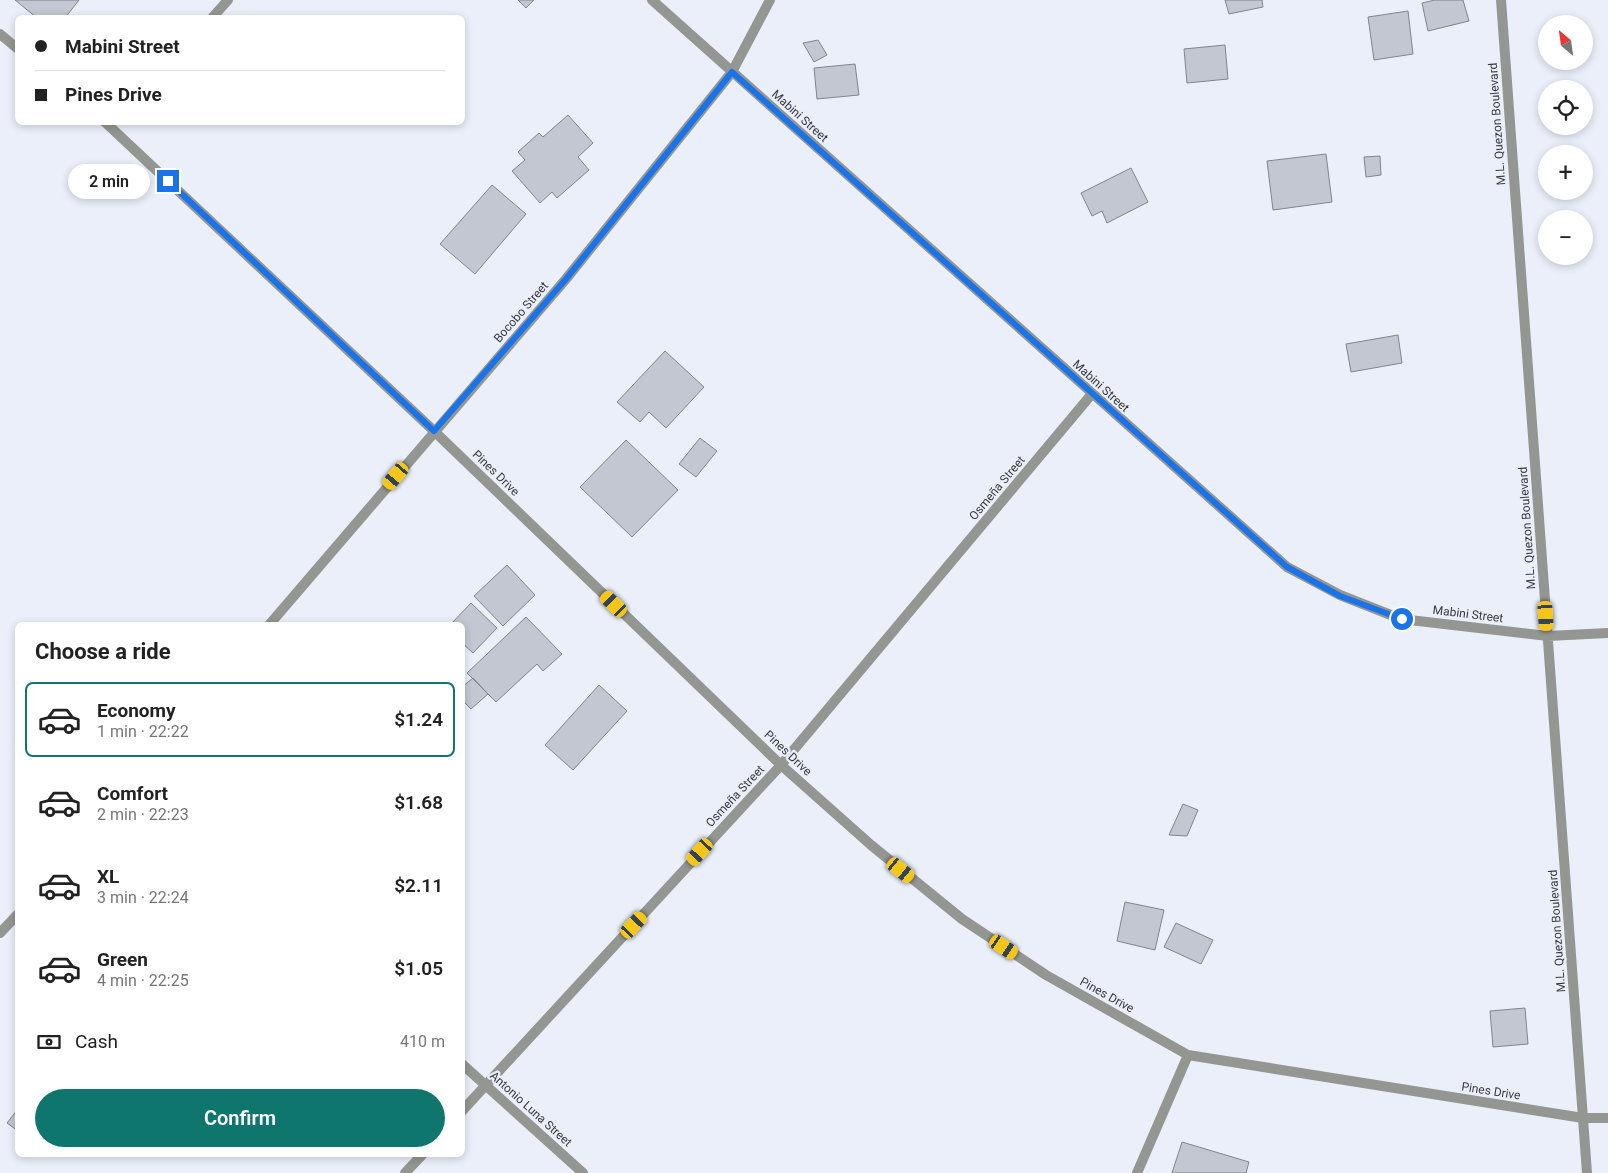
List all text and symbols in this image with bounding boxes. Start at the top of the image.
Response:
north arrow [1538,15,1592,70]
map controls [1538,15,1593,265]
text: Mabini Street [65,35,180,58]
street label: M.L. Quezon Boulevard [1486,62,1508,186]
button: locate [1538,80,1593,135]
text: Pines Drive [65,83,162,106]
street label: Mabini Street [769,87,831,145]
button: + [1538,145,1593,200]
callout: 2 min [68,164,150,198]
route end [157,170,179,192]
text: 2 min [89,172,129,191]
button: − [1538,210,1593,265]
street label: Bocobo Street [491,279,551,345]
street label: Mabini Street [1070,357,1132,415]
street label: Pines Drive [470,447,522,499]
street label: Osmeña Street [966,453,1028,523]
car [380,460,411,492]
street label: M.L. Quezon Boulevard [1516,466,1538,590]
car [597,588,630,620]
car [1537,601,1554,631]
street label: Mabini Street [1432,603,1504,625]
route start [1391,608,1413,630]
text: Choose a ride [35,639,171,664]
icon: car [37,697,82,742]
text: Economy [97,699,176,722]
text: $1.24 [394,708,443,731]
text: 1 min · 22:22 [97,722,189,741]
street label: Pines Drive [761,728,815,778]
street label: Osmeña Street [703,762,767,830]
icon: car [37,780,82,825]
text: Comfort [97,782,168,805]
text: $1.68 [394,791,443,814]
text: 2 min · 22:23 [97,805,189,824]
car [684,836,715,868]
car [884,855,917,885]
icon: car [37,863,82,908]
text: XL [97,865,119,888]
street label: M.L. Quezon Boulevard [1546,869,1568,993]
text: $2.11 [394,874,443,897]
text: 3 min · 22:24 [97,888,189,907]
car [618,909,649,941]
car [987,932,1020,962]
icon: car [37,946,82,991]
text: Green [97,948,148,971]
text: $1.05 [394,957,443,980]
text: 4 min · 22:25 [97,971,189,990]
street label: Pines Drive [1078,974,1136,1016]
icon: cash [35,1028,63,1056]
text: Cash [75,1030,118,1053]
text: 410 m [400,1032,445,1051]
street label: Antonio Luna Street [487,1069,575,1149]
street label: Pines Drive [1460,1079,1522,1103]
button: Confirm [35,1089,445,1147]

